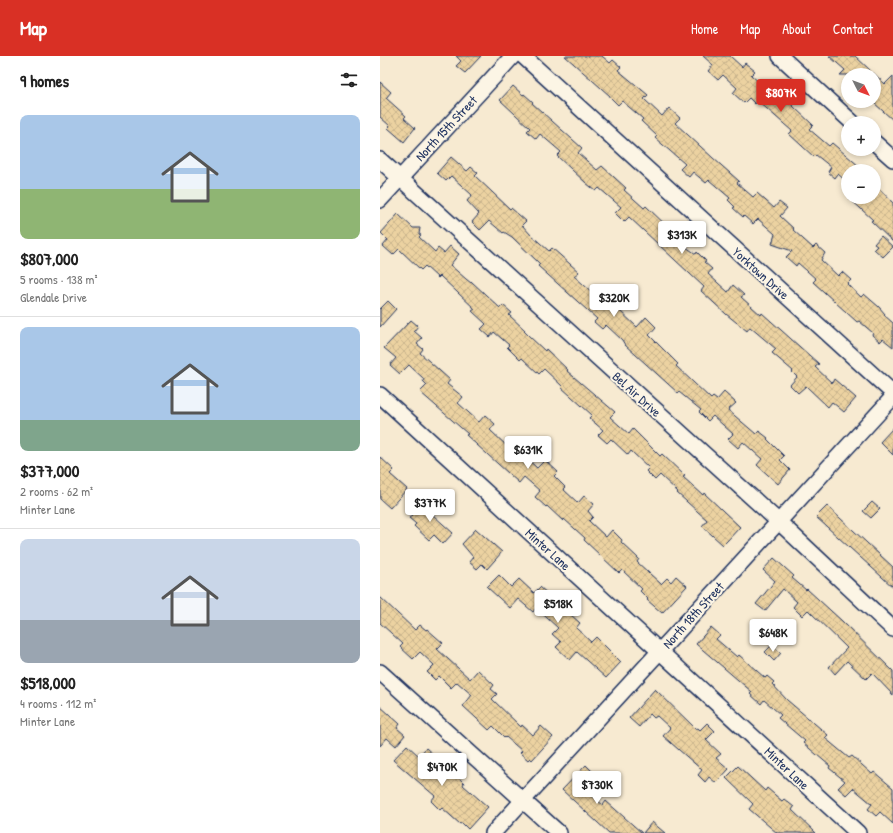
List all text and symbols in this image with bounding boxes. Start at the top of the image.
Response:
text: Map [20,15,47,41]
text: Home [691,19,718,38]
text: Map [740,19,760,38]
text: About [782,19,811,38]
text: Contact [833,19,873,38]
north arrow [841,68,881,108]
map controls [841,68,881,204]
text: 9 homes [20,69,69,92]
icon: filters [338,69,360,91]
pin: $807K [753,79,809,113]
text: $807K [765,83,797,101]
street label: North 15th Street [411,91,481,165]
button: + [841,116,881,156]
icon: home [154,141,226,213]
button: − [841,164,881,204]
pin: $313K [654,221,710,255]
text: $313K [667,225,697,243]
street label: Yorktown Drive [729,243,793,303]
text: $807,000 [20,247,78,270]
text: 5 rooms · 138 m² [20,270,97,288]
pin: $320K [586,284,642,318]
text: Glendale Drive [20,288,87,306]
text: $320K [598,288,630,306]
icon: home [154,353,226,425]
street label: Bel Air Drive [609,367,665,421]
pin: $631K [500,436,556,470]
text: $631K [513,440,543,458]
text: $377,000 [20,459,79,482]
text: 2 rooms · 62 m² [20,482,93,500]
pin: $377K [402,489,458,523]
text: $377K [414,493,446,511]
text: Minter Lane [20,500,75,518]
street label: Minter Lane [521,524,575,574]
icon: home [154,565,226,637]
street label: North 18th Street [658,578,728,652]
pin: $518K [530,590,586,624]
text: $518K [543,594,573,612]
pin: $648K [745,619,801,653]
text: $648K [758,623,788,641]
text: $518,000 [20,671,76,694]
text: 4 rooms · 112 m² [20,694,96,712]
text: Minter Lane [20,712,75,730]
street label: Minter Lane [761,743,813,793]
pin: $470K [414,753,470,787]
text: $470K [427,757,457,775]
pin: $730K [569,771,625,805]
text: $730K [581,775,613,793]

